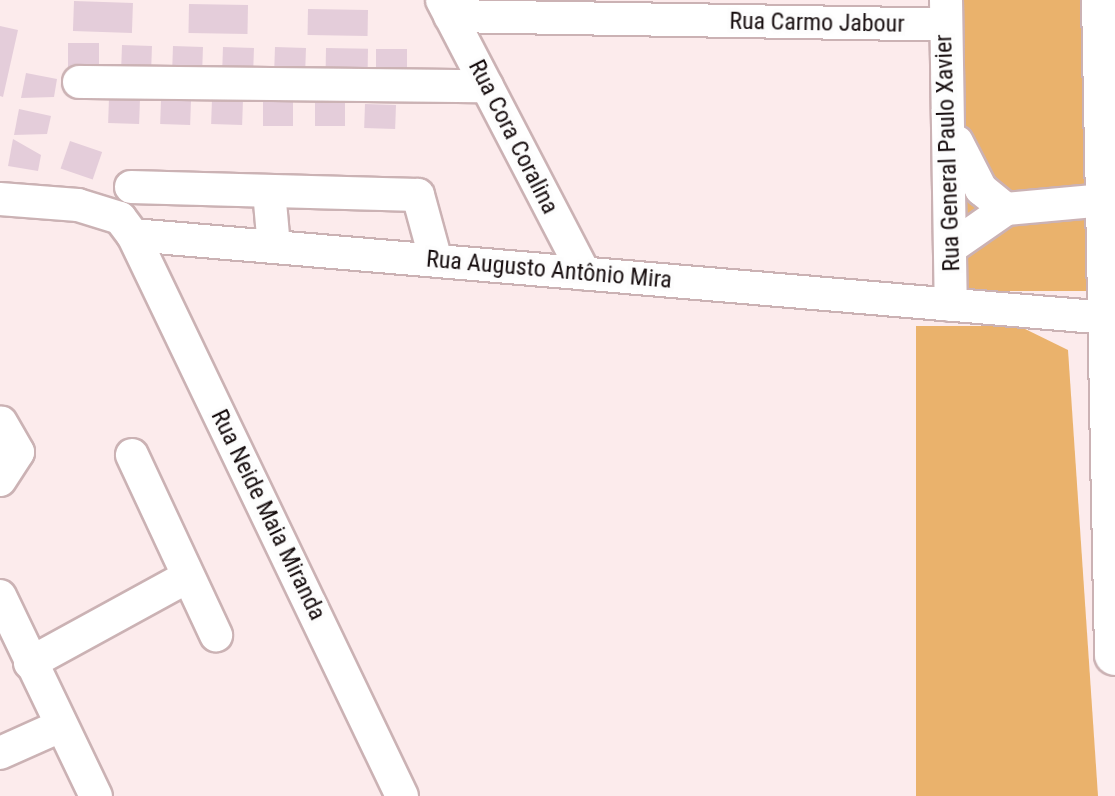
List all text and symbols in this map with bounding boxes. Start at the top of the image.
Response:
street label: Rua Carmo Jabour [729,7,905,39]
street label: Rua General Paulo Xavier [929,34,967,272]
street label: Rua Cora Coralina [462,55,564,219]
street label: Rua Augusto Antônio Mira [425,245,673,295]
street label: Rua Neide Maia Miranda [204,405,332,625]

